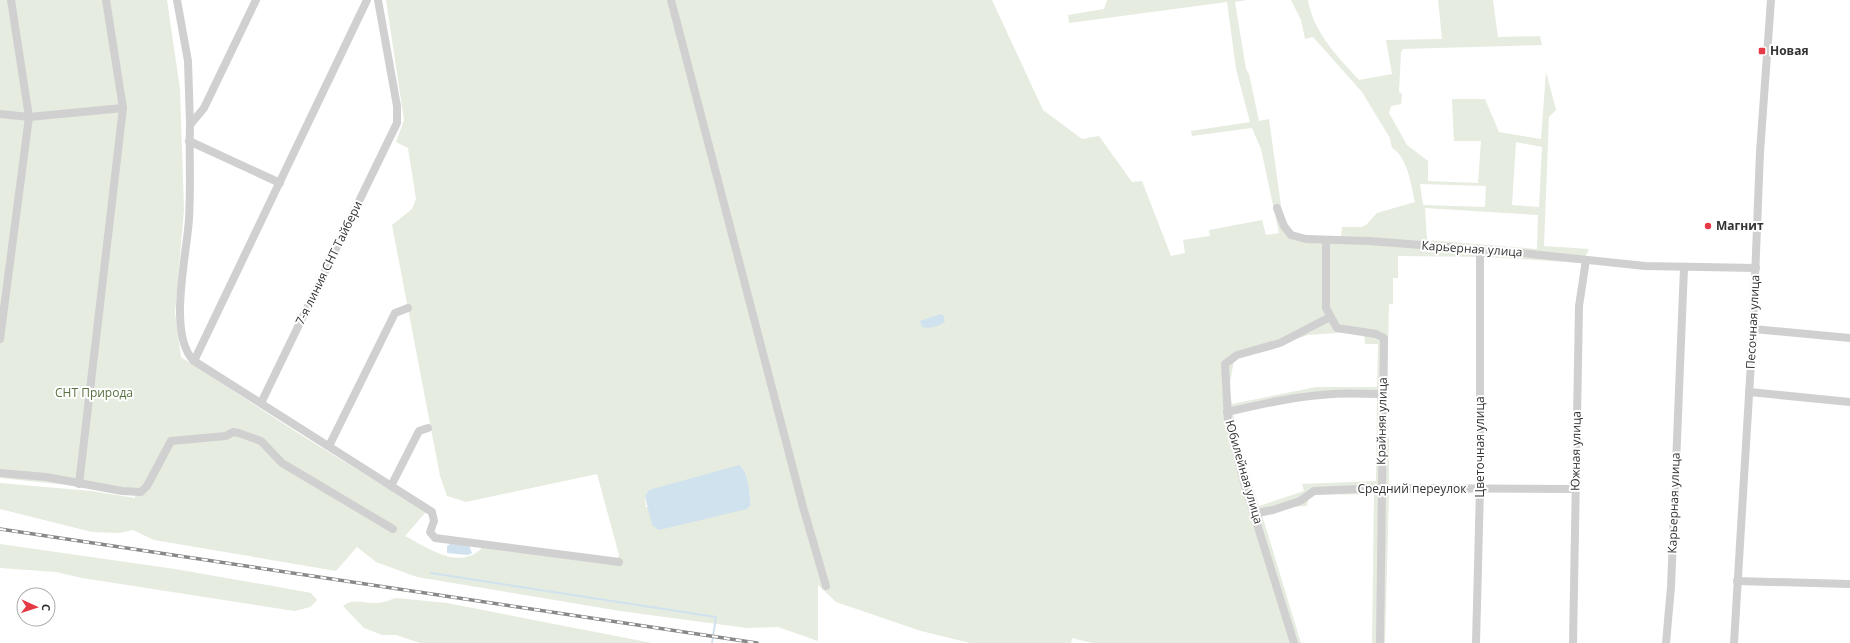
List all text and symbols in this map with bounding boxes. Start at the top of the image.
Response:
place label: Новая [1770,42,1809,59]
marker: Новая [1757,46,1767,56]
street label: 7-я линия СНТ Тайбери [291,198,366,328]
place label: Магнит [1716,217,1764,234]
marker: Магнит [1703,221,1713,231]
street label: Карьерная улица [1421,236,1523,261]
street label: Песочная улица [1742,274,1763,370]
street label: Крайняя улица [1372,377,1391,465]
park label: СНТ Природа [55,384,133,401]
street label: Цветочная улица [1471,396,1488,498]
street label: Южная улица [1566,411,1585,491]
street label: Юбилейная улица [1222,418,1267,526]
street label: Карьерная улица [1663,452,1684,554]
street label: Средний переулок [1357,480,1467,497]
north arrow [16,587,56,627]
text: С [39,604,54,611]

